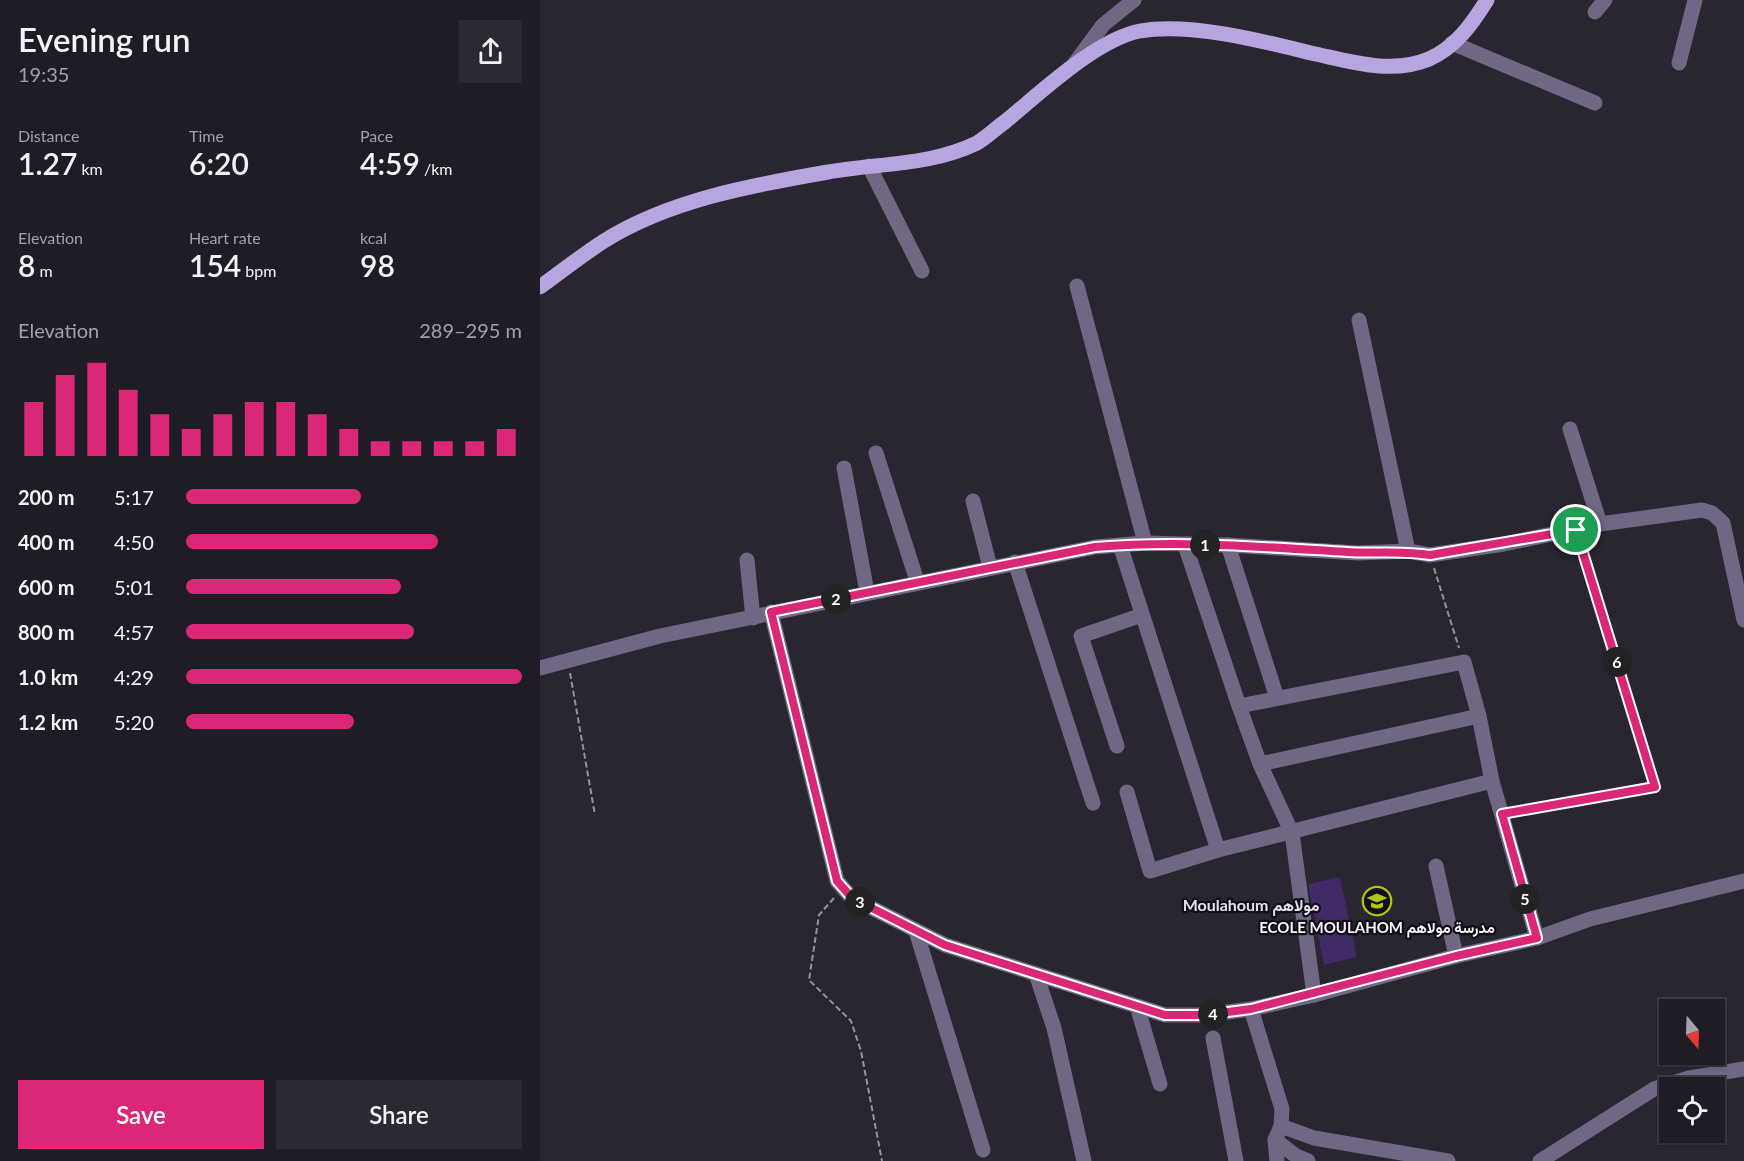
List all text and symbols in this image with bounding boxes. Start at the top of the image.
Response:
text: Evening run [18,19,191,59]
button: share [459,20,522,83]
text: 19:35 [18,62,69,86]
text: Distance [18,126,79,145]
text: Time [189,126,224,145]
text: Pace [360,126,393,145]
text: 1.27 [18,145,77,181]
text: 6:20 [189,145,249,181]
text: 4:59 [360,145,420,181]
text: km [77,159,103,178]
text: /km [420,159,452,178]
text: Elevation [18,228,83,247]
text: Heart rate [189,228,261,247]
text: kcal [360,228,387,247]
text: 8 [18,247,35,283]
text: 154 [189,247,241,283]
text: 98 [360,247,395,283]
text: m [35,261,53,280]
text: bpm [241,261,276,280]
text: Elevation [18,318,99,342]
text: 289–295 m [419,318,522,342]
text: 200 m [18,485,74,509]
text: 5:17 [114,485,154,509]
pin [1550,504,1601,555]
icon: arrive [1559,513,1592,546]
text: 400 m [18,530,74,554]
text: 4:50 [114,530,154,554]
pin: 1 [1190,530,1220,560]
text: 1 [1200,535,1210,554]
text: 600 m [18,575,74,599]
text: 5:01 [114,575,154,599]
pin: 2 [821,584,851,614]
text: 2 [831,589,841,608]
text: 800 m [18,620,74,644]
text: 4:57 [114,620,154,644]
pin: 6 [1602,647,1632,677]
text: 6 [1612,652,1622,671]
text: 1.0 km [18,665,78,689]
text: 4:29 [114,665,154,689]
text: 1.2 km [18,710,78,734]
text: 5:20 [114,710,154,734]
pin: 5 [1510,884,1540,914]
school or university icon: ECOLE MOULAHOM مدرسة مولاهم [1361,885,1393,917]
pin: 3 [845,887,875,917]
text: 5 [1520,889,1530,908]
text: 3 [855,892,865,911]
district label: Moulahoum مولاهم [1183,895,1320,916]
place label: ECOLE MOULAHOM مدرسة مولاهم [1259,918,1495,938]
pin: 4 [1198,999,1228,1029]
north arrow [1659,999,1725,1065]
map controls [1659,999,1725,1143]
text: 4 [1208,1004,1218,1023]
button: locate [1659,1077,1725,1143]
button: Save [18,1080,264,1149]
button: Share [276,1080,522,1149]

